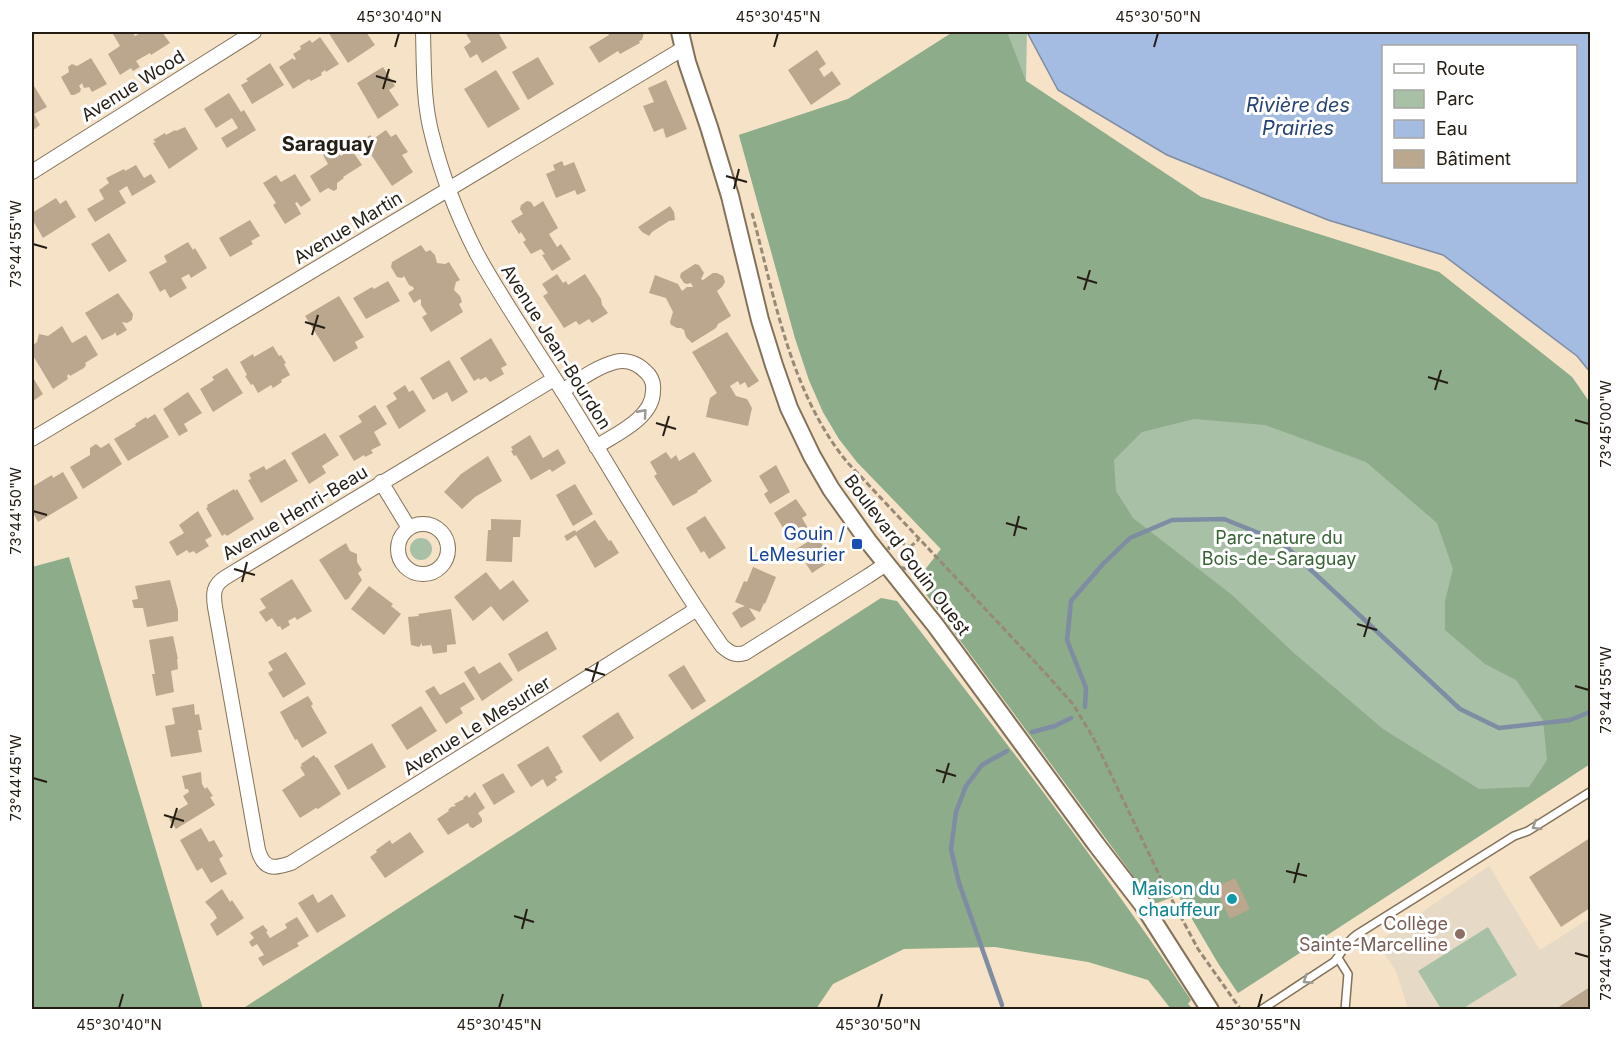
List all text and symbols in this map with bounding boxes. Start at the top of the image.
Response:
text: 45°30'40"N [356,7,442,26]
text: 45°30'45"N [735,7,821,26]
text: 45°30'50"N [1115,7,1201,26]
street label: Avenue Wood [77,45,188,126]
legend [1382,45,1577,183]
text: Route [1436,58,1485,79]
text: Parc [1436,88,1474,109]
water label: Rivière des Prairies [1246,93,1350,140]
text: Eau [1436,118,1468,139]
district label: Saraguay [282,132,374,156]
text: Bâtiment [1436,148,1511,169]
street label: Avenue Martin [290,187,406,268]
text: 73°44'55"W [6,200,25,288]
street label: Avenue Jean-Bourdon [497,260,616,433]
text: 73°45'00"W [1596,380,1615,468]
one-way arrow [636,409,647,420]
street label: Avenue Henri-Beau [218,461,371,564]
text: 73°44'50"W [6,467,25,555]
street label: Boulevard Gouin Ouest [840,470,975,639]
place label: Gouin / LeMesurier [749,523,846,565]
park label: Parc-nature du Bois-de-Saraguay [1202,527,1356,569]
marker: Gouin / LeMesurier [850,537,864,551]
text: 73°44'55"W [1596,646,1615,734]
street label: Avenue Le Mesurier [399,672,554,779]
text: 73°44'45"W [6,734,25,821]
one-way arrow [1532,818,1542,830]
place label: Maison du chauffeur [1132,878,1220,920]
marker: Maison du chauffeur [1225,892,1239,906]
place label: Collège Sainte-Marcelline [1299,913,1448,955]
text: 73°44'50"W [1596,913,1615,1001]
marker: Collège Sainte-Marcelline [1453,927,1467,941]
one-way arrow [1303,972,1313,984]
text: 45°30'40"N [76,1015,162,1034]
text: 45°30'45"N [456,1015,542,1034]
text: 45°30'50"N [835,1015,921,1034]
text: 45°30'55"N [1215,1015,1301,1034]

